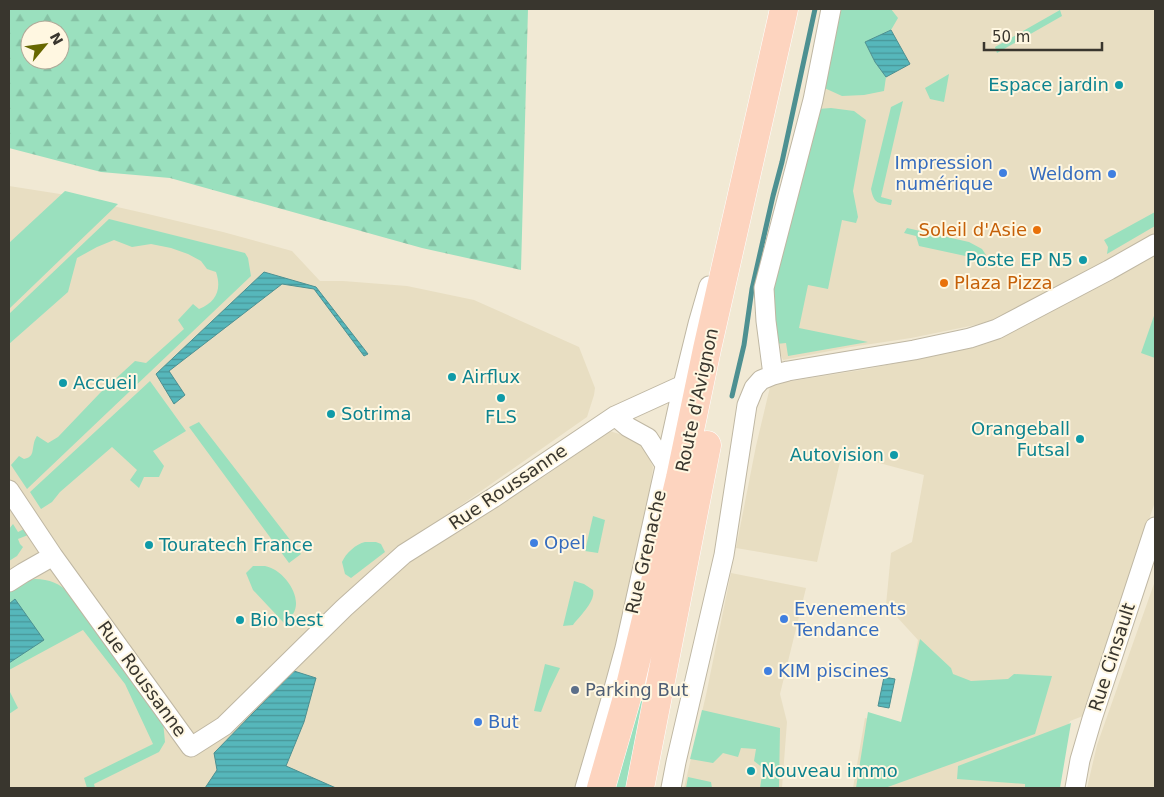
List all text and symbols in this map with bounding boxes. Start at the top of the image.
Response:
north arrow [20,20,70,70]
scale bar [984,20,1102,52]
text: 50 m [992,28,1030,46]
text: N [47,30,66,48]
place label: Espace jardin [988,74,1109,95]
marker: Espace jardin [1113,79,1125,91]
place label: Impression numérique [894,152,993,194]
place label: Weldom [1029,163,1102,184]
marker: Impression numérique [997,167,1009,179]
marker: Weldom [1106,168,1118,180]
place label: Soleil d'Asie [919,219,1027,240]
marker: Soleil d'Asie [1031,224,1043,236]
place label: Poste EP N5 [966,249,1073,270]
marker: Poste EP N5 [1077,254,1089,266]
place label: Plaza Pizza [954,272,1052,293]
marker: Plaza Pizza [938,277,950,289]
street label: Route d'Avignon [671,326,722,474]
place label: Airflux [462,366,520,387]
marker: Airflux [446,371,458,383]
place label: Accueil [73,372,137,393]
marker: Accueil [57,377,69,389]
marker: FLS [495,392,507,404]
place label: Sotrima [341,403,411,424]
place label: FLS [485,406,517,427]
marker: Sotrima [325,408,337,420]
place label: Orangeball Futsal [971,418,1070,460]
marker: Orangeball Futsal [1074,433,1086,445]
street label: Rue Roussanne [445,439,571,534]
place label: Autovision [790,444,884,465]
marker: Autovision [888,449,900,461]
street label: Rue Grenache [621,488,670,616]
place label: Opel [544,532,586,553]
place label: Touratech France [158,534,313,555]
marker: Opel [528,537,540,549]
marker: Touratech France [143,539,155,551]
place label: Evenements Tendance [793,598,906,640]
street label: Rue Cinsault [1084,600,1139,714]
place label: Bio best [250,609,323,630]
marker: Evenements Tendance [778,613,790,625]
marker: Bio best [234,614,246,626]
street label: Rue Roussanne [93,617,191,741]
place label: KIM piscines [778,660,889,681]
marker: KIM piscines [762,665,774,677]
place label: Parking But [585,679,688,700]
marker: Parking But [569,684,581,696]
place label: But [488,711,519,732]
marker: But [472,716,484,728]
place label: Nouveau immo [761,760,898,781]
marker: Nouveau immo [745,765,757,777]

